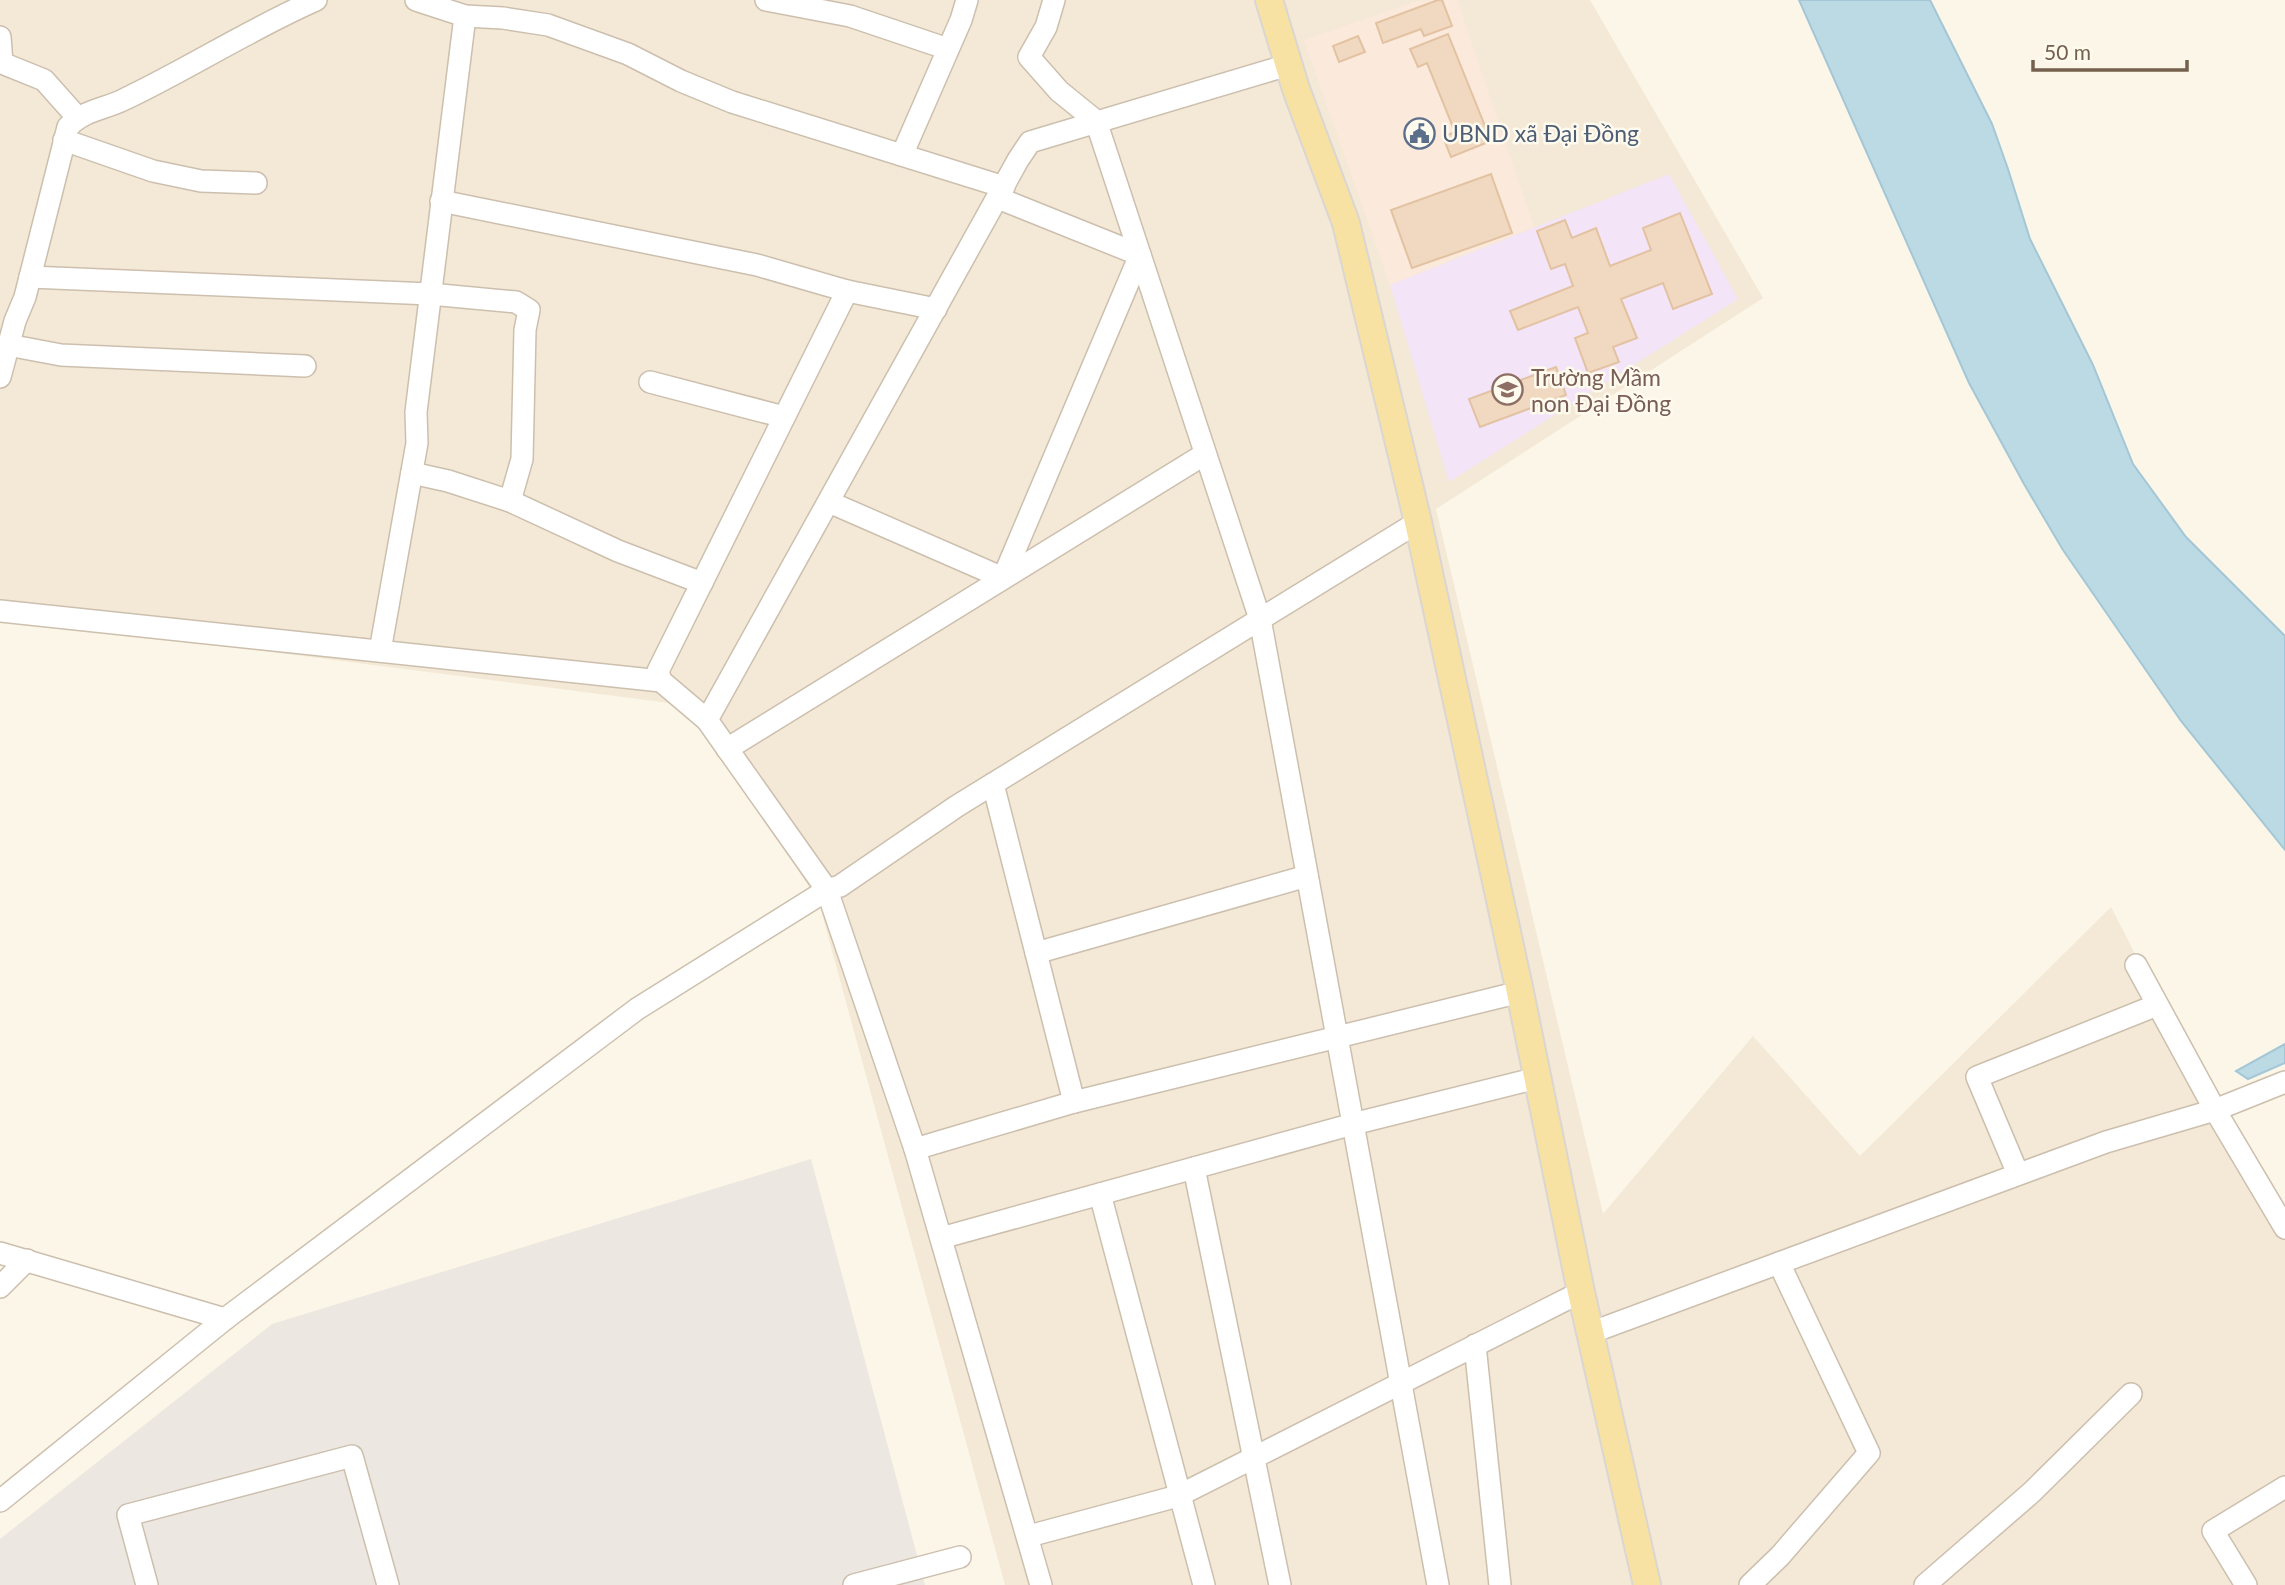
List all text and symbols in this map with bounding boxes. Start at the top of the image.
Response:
scale bar [2033,28,2187,72]
text: 50 m [2044,39,2091,64]
public building icon: UBND xã Đại Đồng [1402,116,1436,150]
place label: UBND xã Đại Đồng [1442,119,1639,147]
place label: Trường Mầm non Đại Đồng [1531,363,1671,417]
school or university icon: Trường Mầm non Đại Đồng [1491,373,1525,407]

